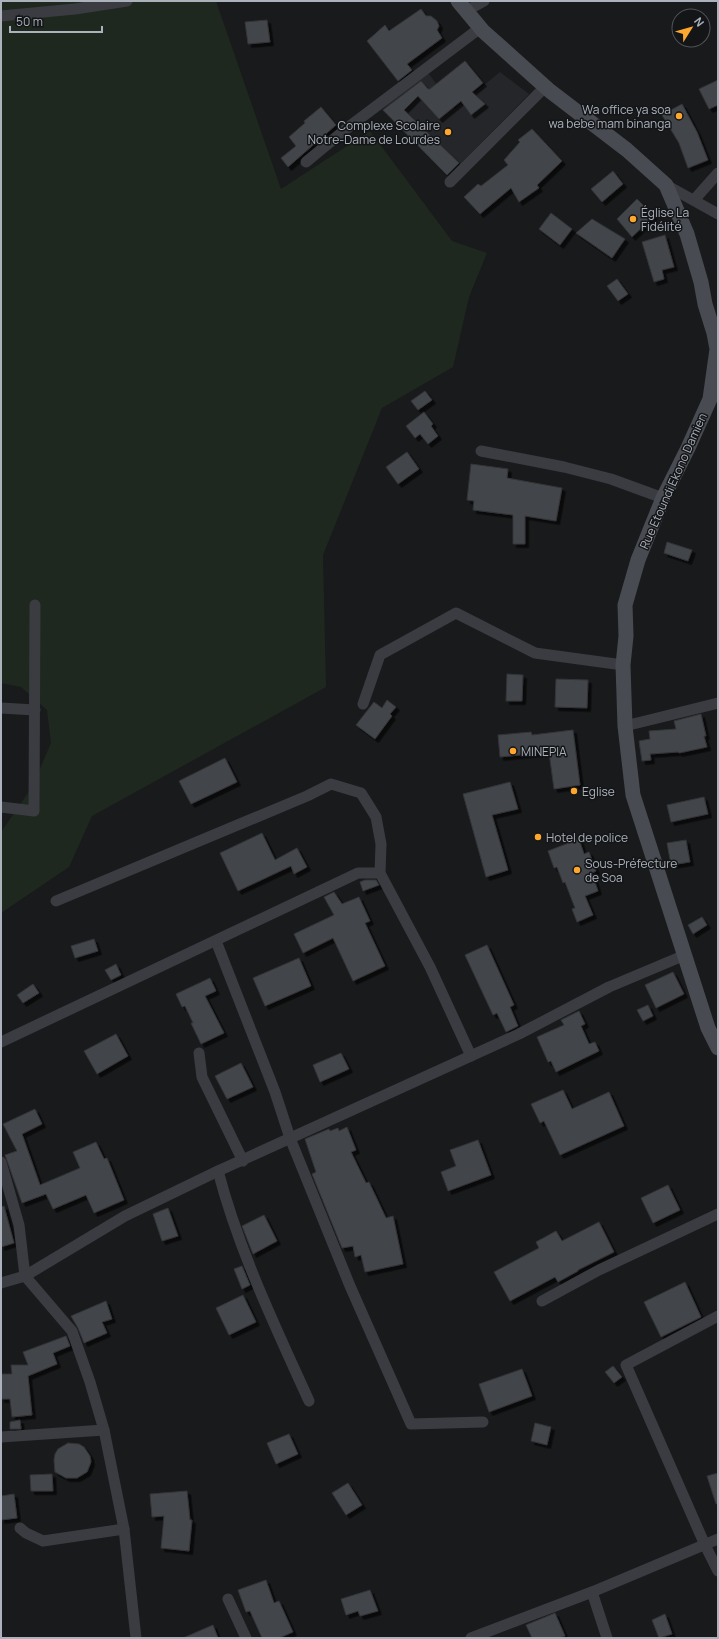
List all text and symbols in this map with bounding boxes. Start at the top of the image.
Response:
scale bar [10,8,102,34]
north arrow [671,8,711,48]
text: 50 m [16,13,43,30]
text: N [691,14,708,29]
place label: Wa office ya soa wa bebe mam binanga [548,101,671,132]
marker: Wa office ya soa wa bebe mam binanga [674,111,684,121]
place label: Complexe Scolaire Notre-Dame de Lourdes [308,117,440,148]
marker: Complexe Scolaire Notre-Dame de Lourdes [443,127,453,137]
place label: Église La Fidélité [641,204,689,235]
marker: Église La Fidélité [628,214,638,224]
street label: Rue Etoundi Ekono Damien [635,410,711,552]
place label: MINEPIA [521,743,567,760]
marker: MINEPIA [508,746,518,756]
place label: Eglise [582,783,615,800]
marker: Eglise [569,786,579,796]
place label: Hotel de police [546,829,628,846]
marker: Hotel de police [533,832,543,842]
place label: Sous-Préfecture de Soa [585,855,677,886]
marker: Sous-Préfecture de Soa [572,865,582,875]

